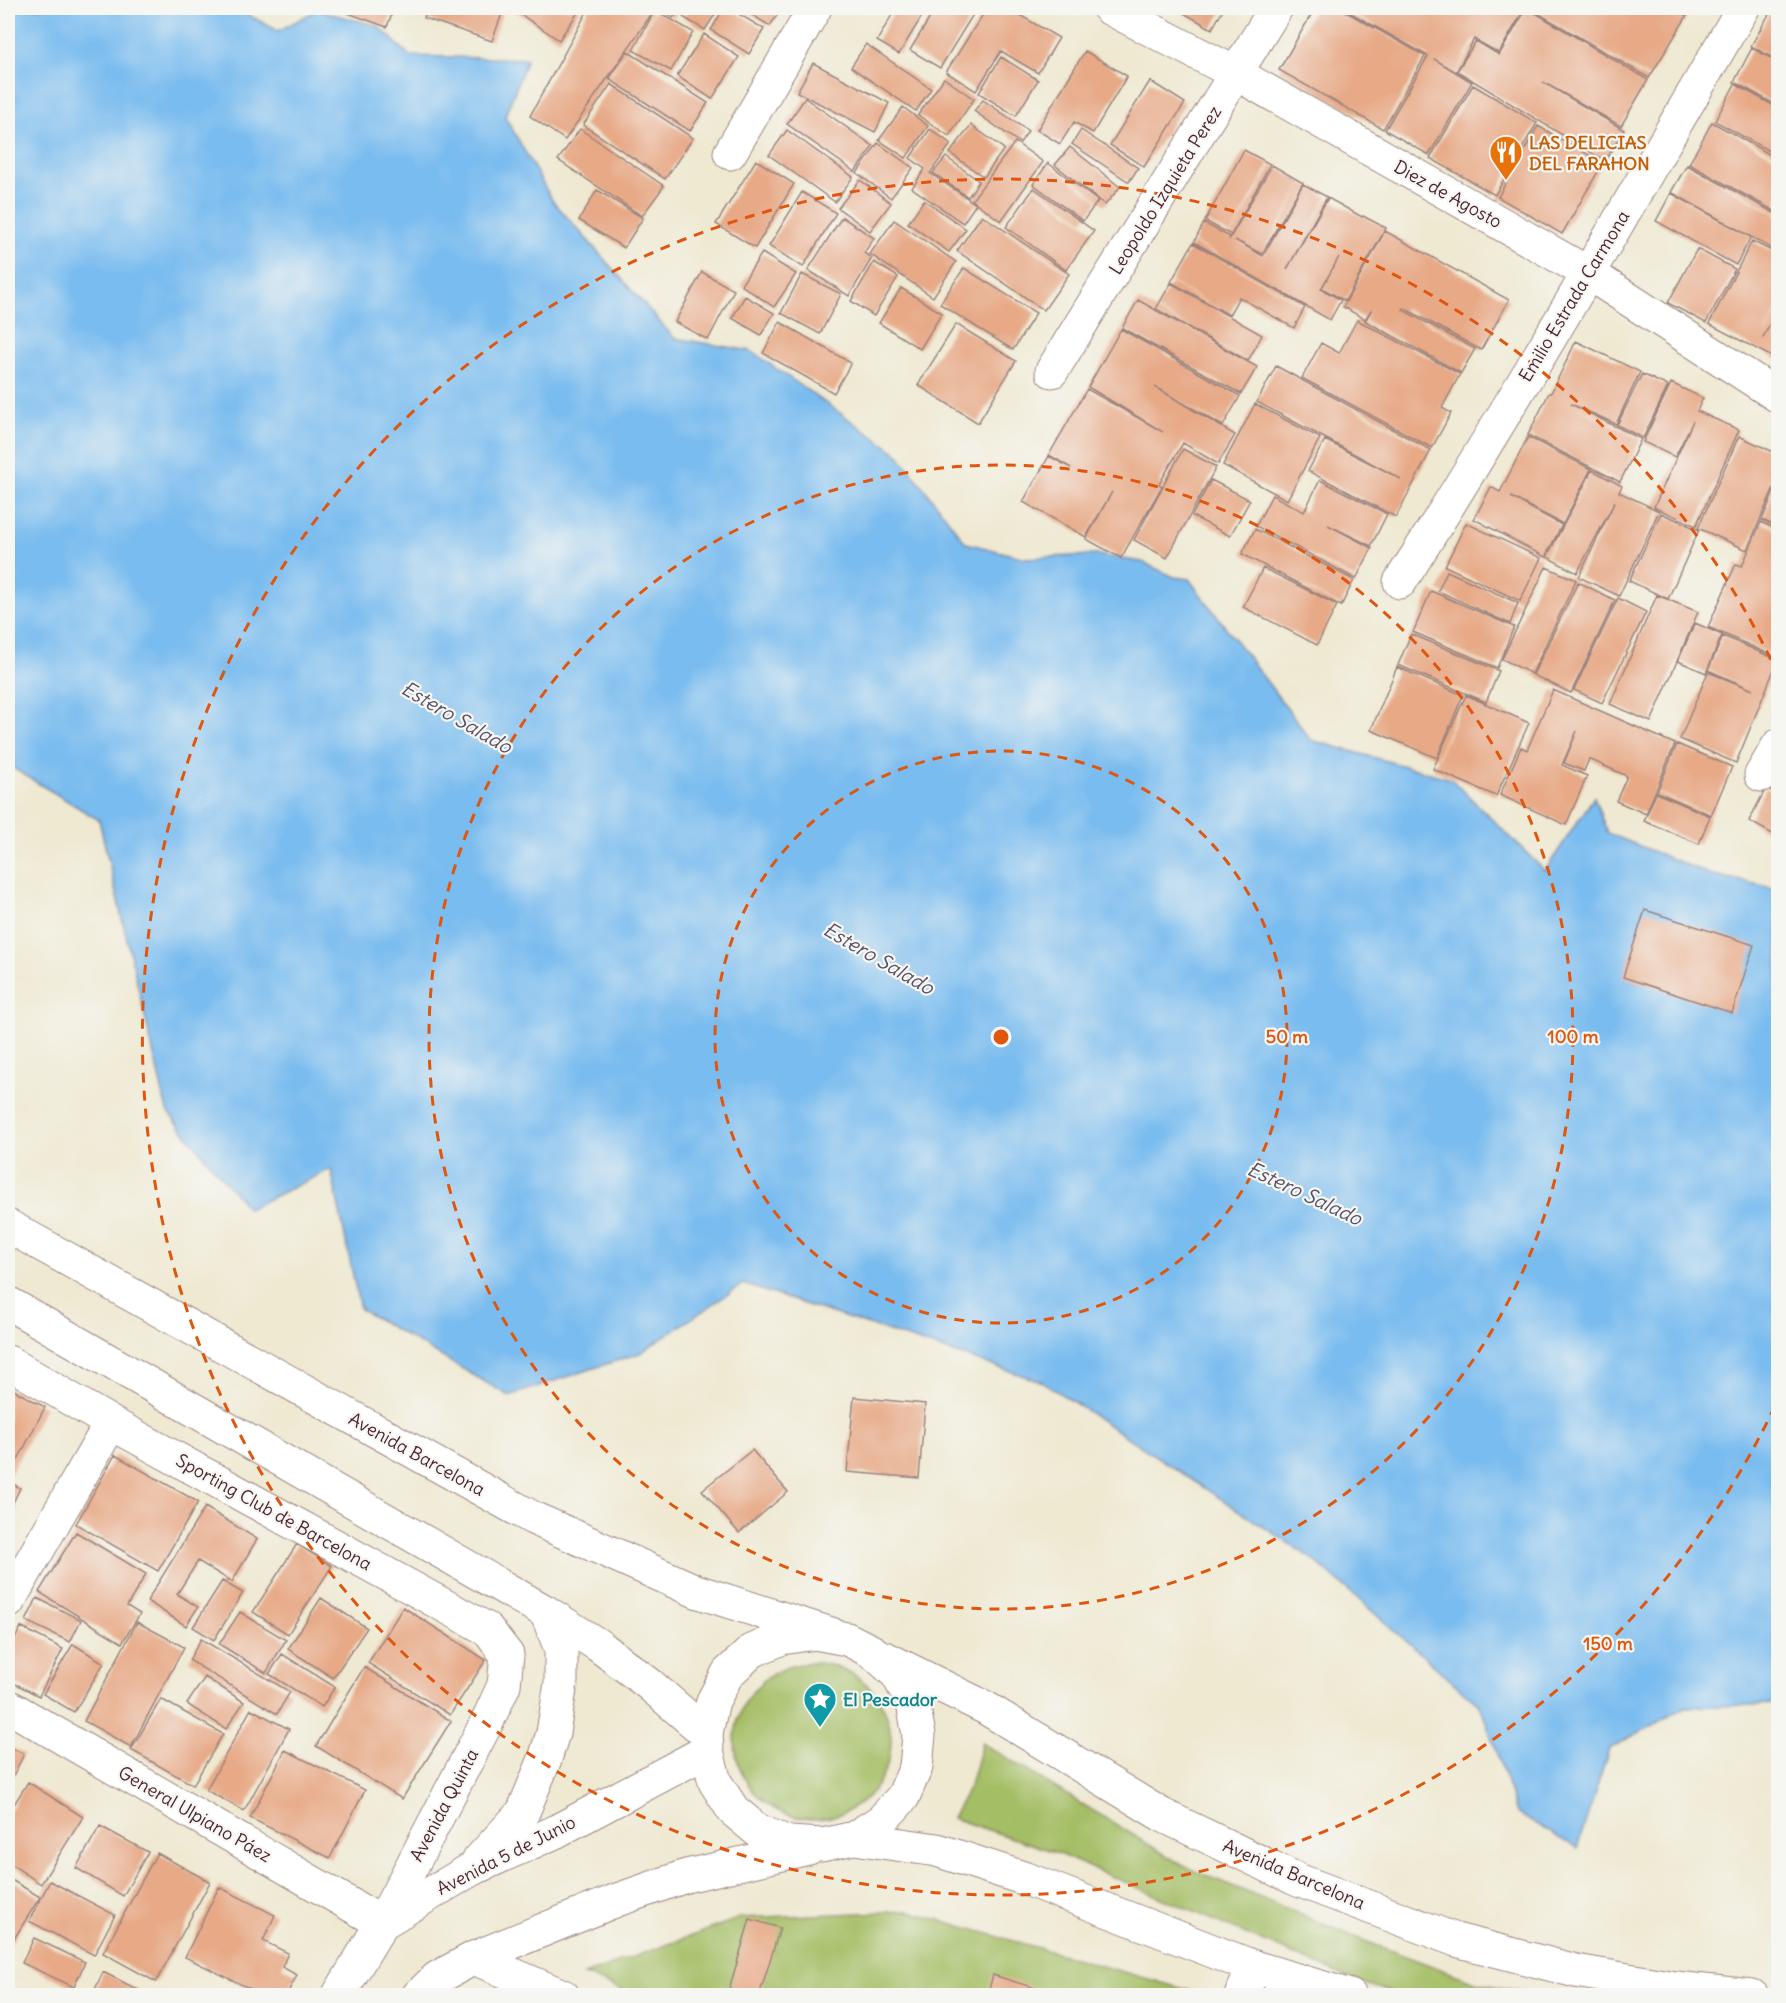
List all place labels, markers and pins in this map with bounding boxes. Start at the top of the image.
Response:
place label: LAS DELICIAS DEL FARAHON [1529,131,1650,175]
restaurant icon: LAS DELICIAS DEL FARAHON [1488,134,1524,181]
centre of rings [991,1027,1011,1047]
place icon: El Pescador [802,1681,838,1728]
place label: El Pescador [843,1688,938,1711]

